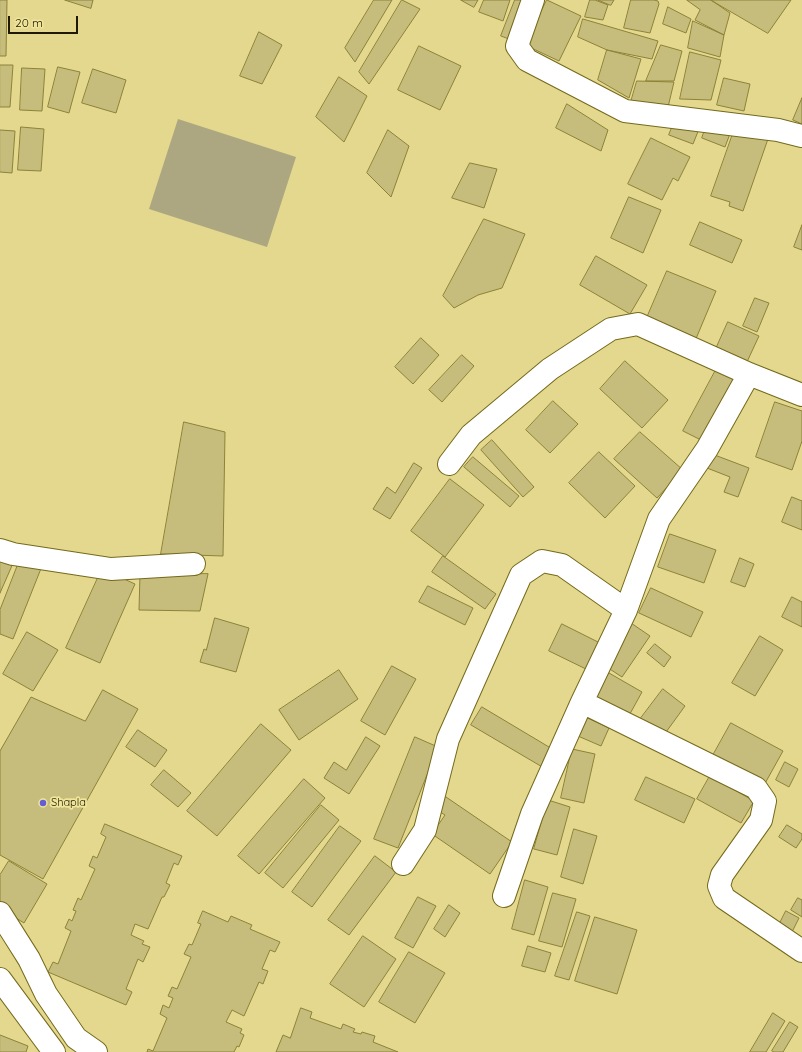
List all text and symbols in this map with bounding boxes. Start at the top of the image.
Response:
scale bar [10,8,80,34]
text: 20 m [15,15,43,30]
place label: Shapla [51,796,86,810]
marker: Shapla [38,798,48,808]

